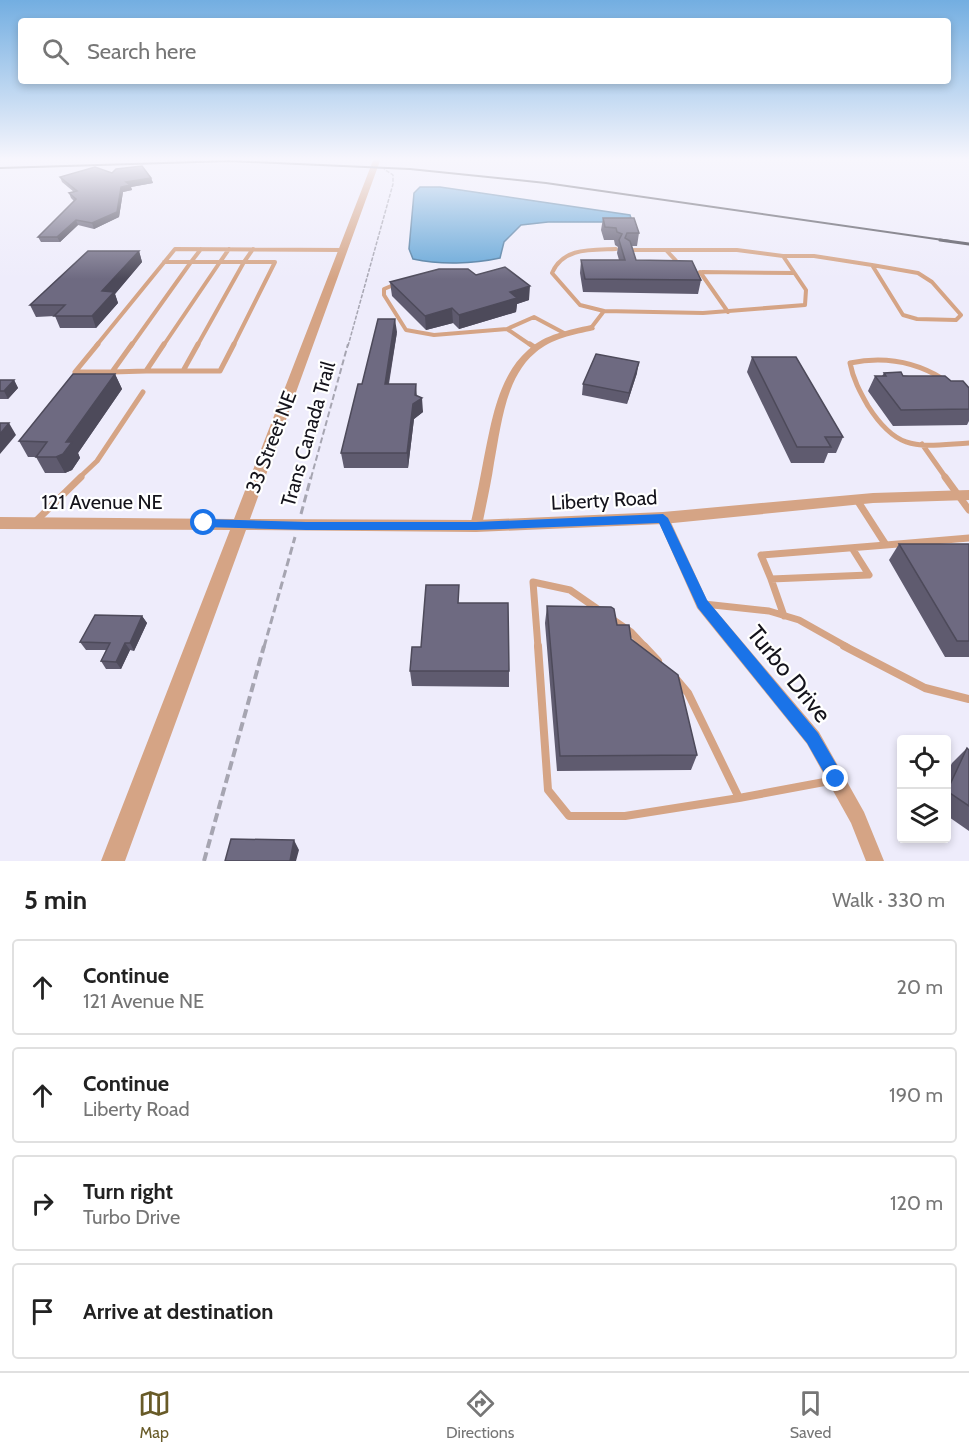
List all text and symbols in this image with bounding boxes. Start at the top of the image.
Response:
search box [18,18,951,84]
icon: search [39,35,72,68]
text: Search here [87,38,196,65]
street label: Trans Canada Trail [276,358,340,509]
street label: 33 Street NE [241,388,301,496]
street label: Liberty Road [550,485,658,515]
street label: 121 Avenue NE [41,490,163,514]
route start [190,509,216,535]
street label: Turbo Drive [741,619,837,728]
map controls [897,735,951,843]
button: locate [897,735,951,789]
route end [822,765,848,791]
button: layers [897,789,951,843]
text: 5 min [24,884,87,916]
text: Walk · 330 m [832,888,945,912]
text: Continue [83,962,169,989]
icon: ahead [26,971,59,1004]
text: 20 m [897,975,943,999]
text: 121 Avenue NE [83,989,204,1013]
text: Continue [83,1070,169,1097]
icon: ahead [26,1079,59,1112]
text: 190 m [889,1083,943,1107]
text: Liberty Road [83,1097,190,1121]
text: Turn right [83,1178,173,1205]
icon: right [26,1187,59,1220]
text: 120 m [890,1191,943,1215]
text: Turbo Drive [83,1205,180,1229]
icon: arrive [26,1295,59,1328]
text: Arrive at destination [83,1298,273,1325]
tab: Map [138,1387,171,1442]
tab: Directions [446,1387,514,1442]
tab: Saved [790,1387,831,1442]

